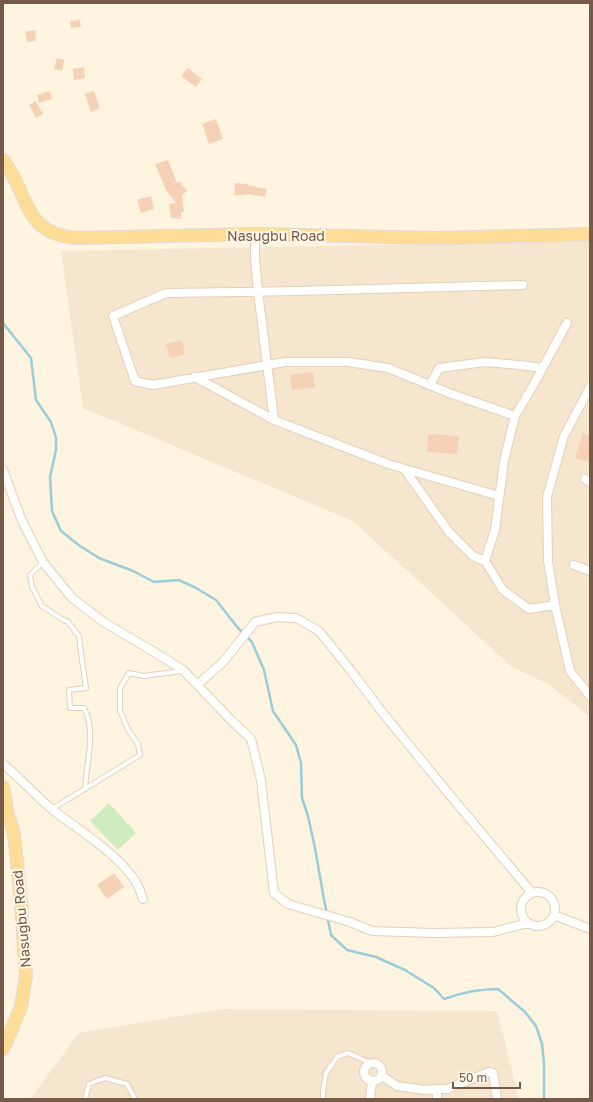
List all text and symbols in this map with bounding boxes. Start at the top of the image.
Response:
street label: Nasugbu Road [227,227,325,244]
street label: Nasugbu Road [8,869,34,969]
scale bar [453,1064,520,1090]
text: 50 m [459,1070,487,1085]

